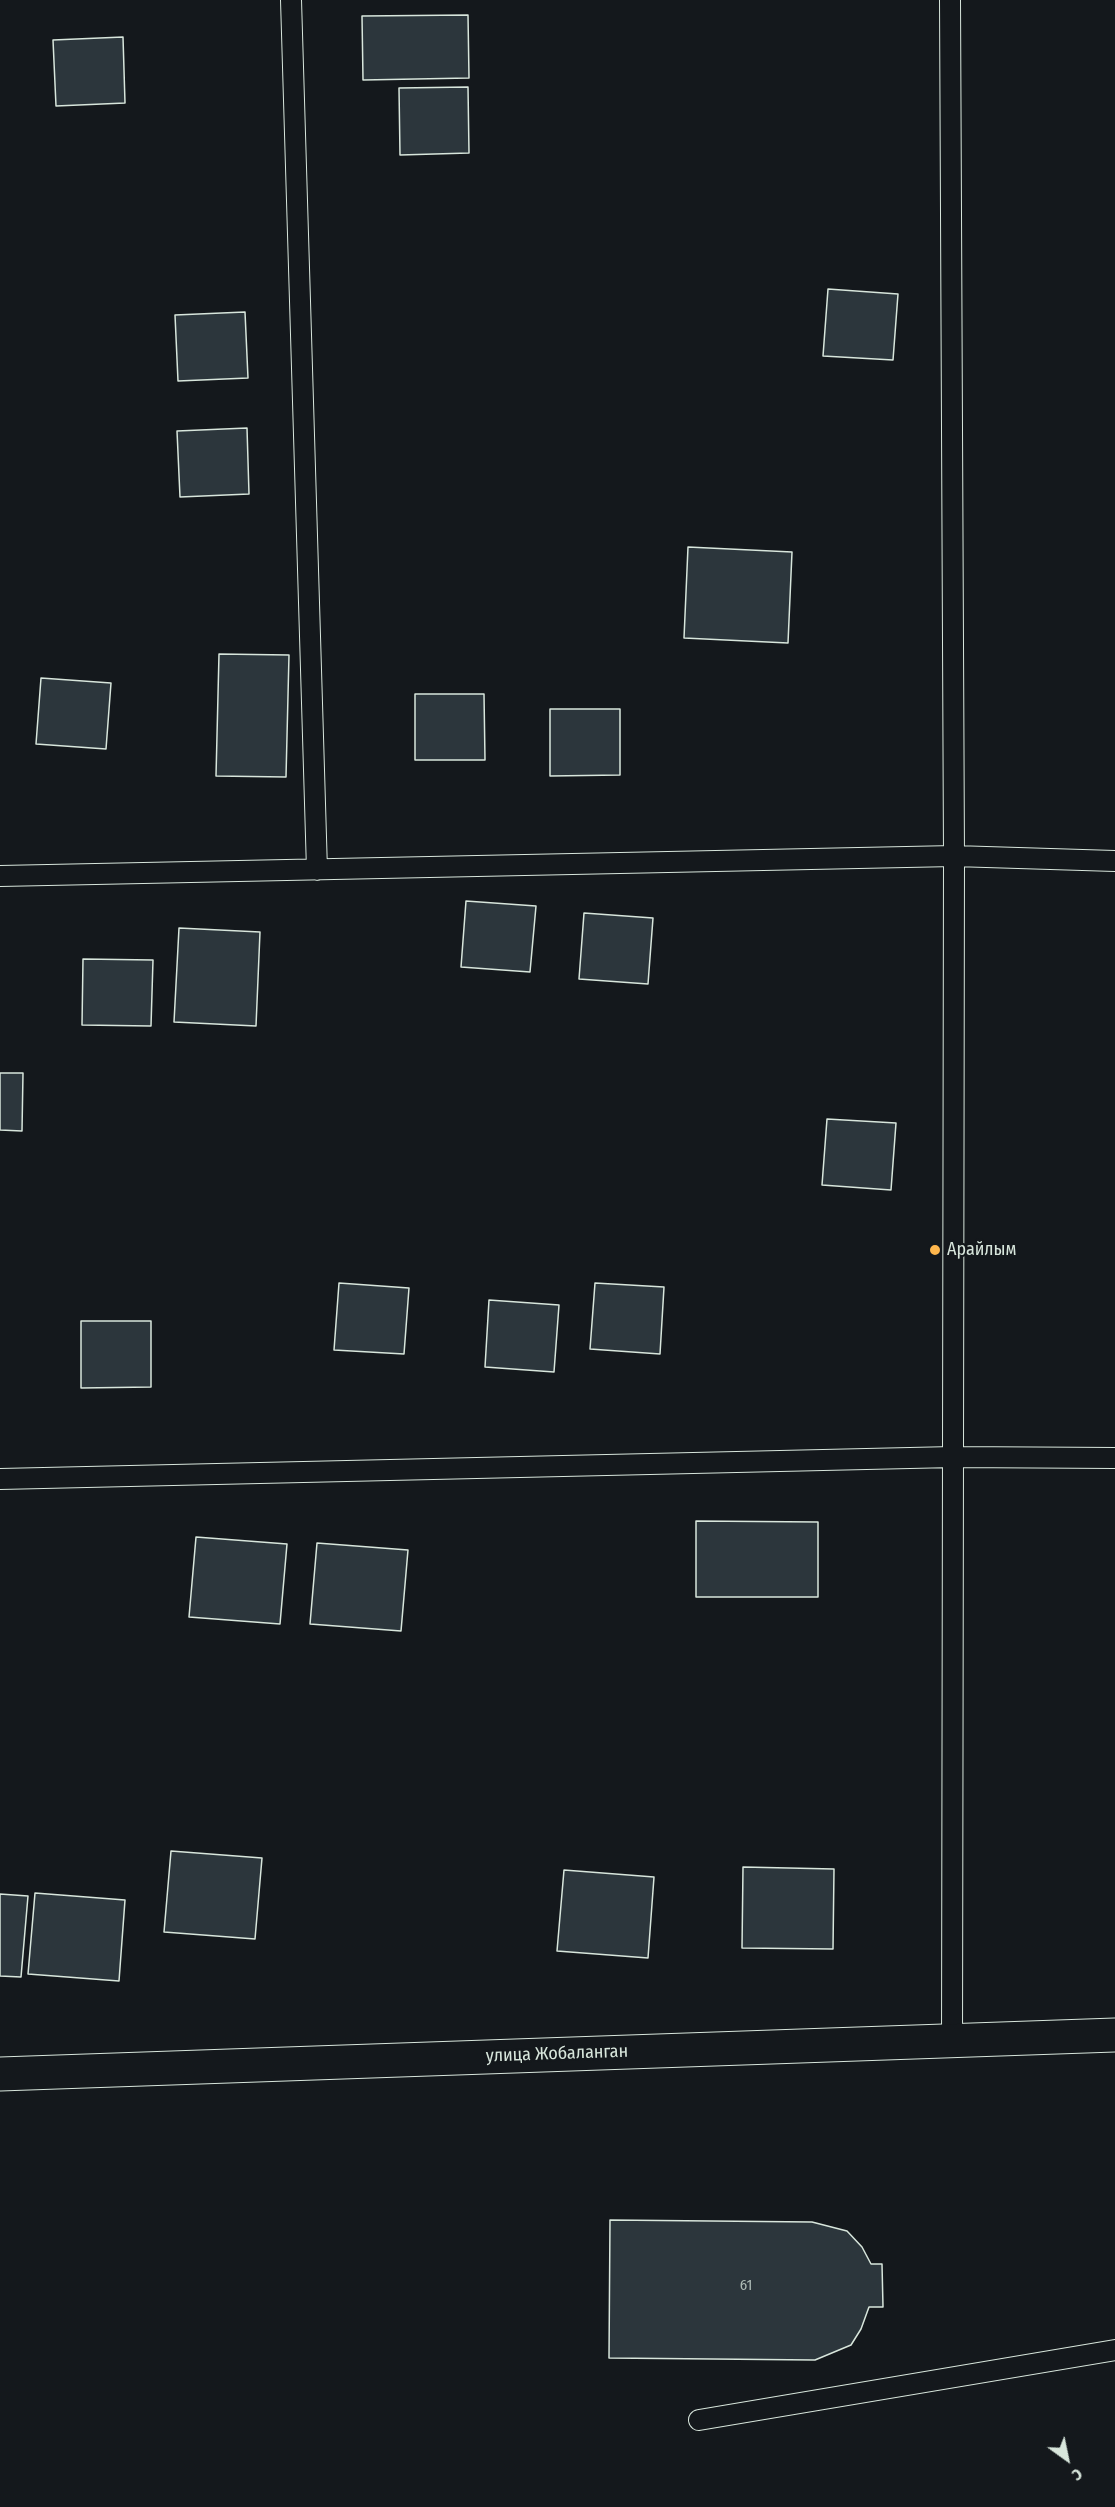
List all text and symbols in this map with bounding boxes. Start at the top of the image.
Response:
place label: Арайлым [947,1239,1017,1261]
marker: Арайлым [928,1243,942,1257]
street label: улица Жобаланган [486,2041,628,2067]
house number: 61 [740,2277,752,2295]
north arrow [1037,2429,1097,2489]
text: С [1068,2464,1086,2485]

